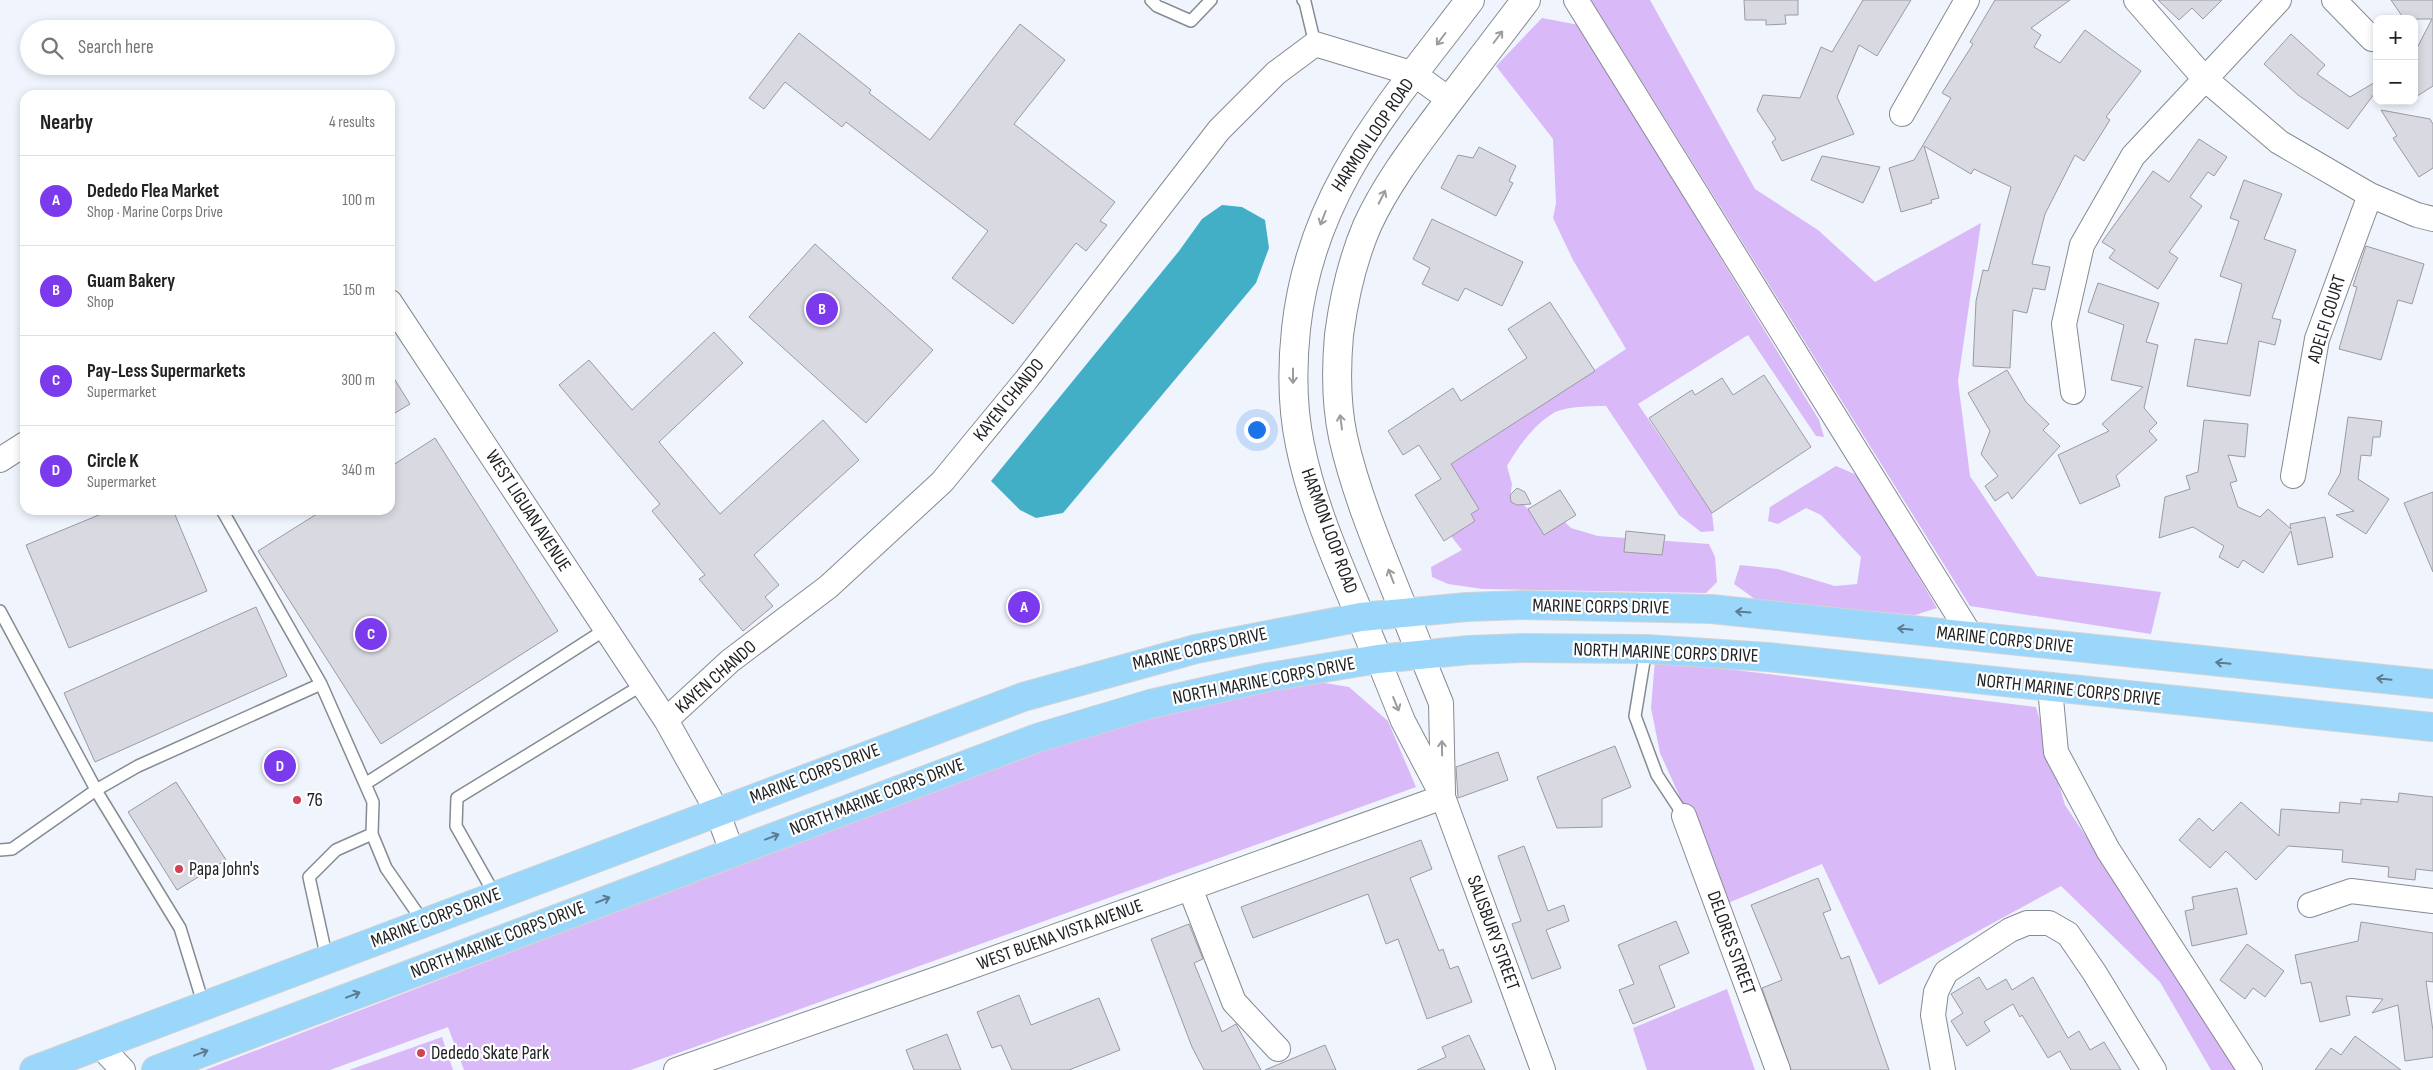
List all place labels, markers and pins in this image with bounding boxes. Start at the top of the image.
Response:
pin: B [806,290,838,328]
pin: A [1008,588,1040,626]
pin: C [355,615,387,653]
pin: D [264,747,296,785]
place label: 76 [307,789,323,812]
marker: 76 [291,794,303,806]
place label: Papa John's [189,858,260,881]
marker: Papa John's [173,863,185,875]
place label: Dededo Skate Park [431,1042,550,1065]
marker: Dededo Skate Park [415,1047,427,1059]

